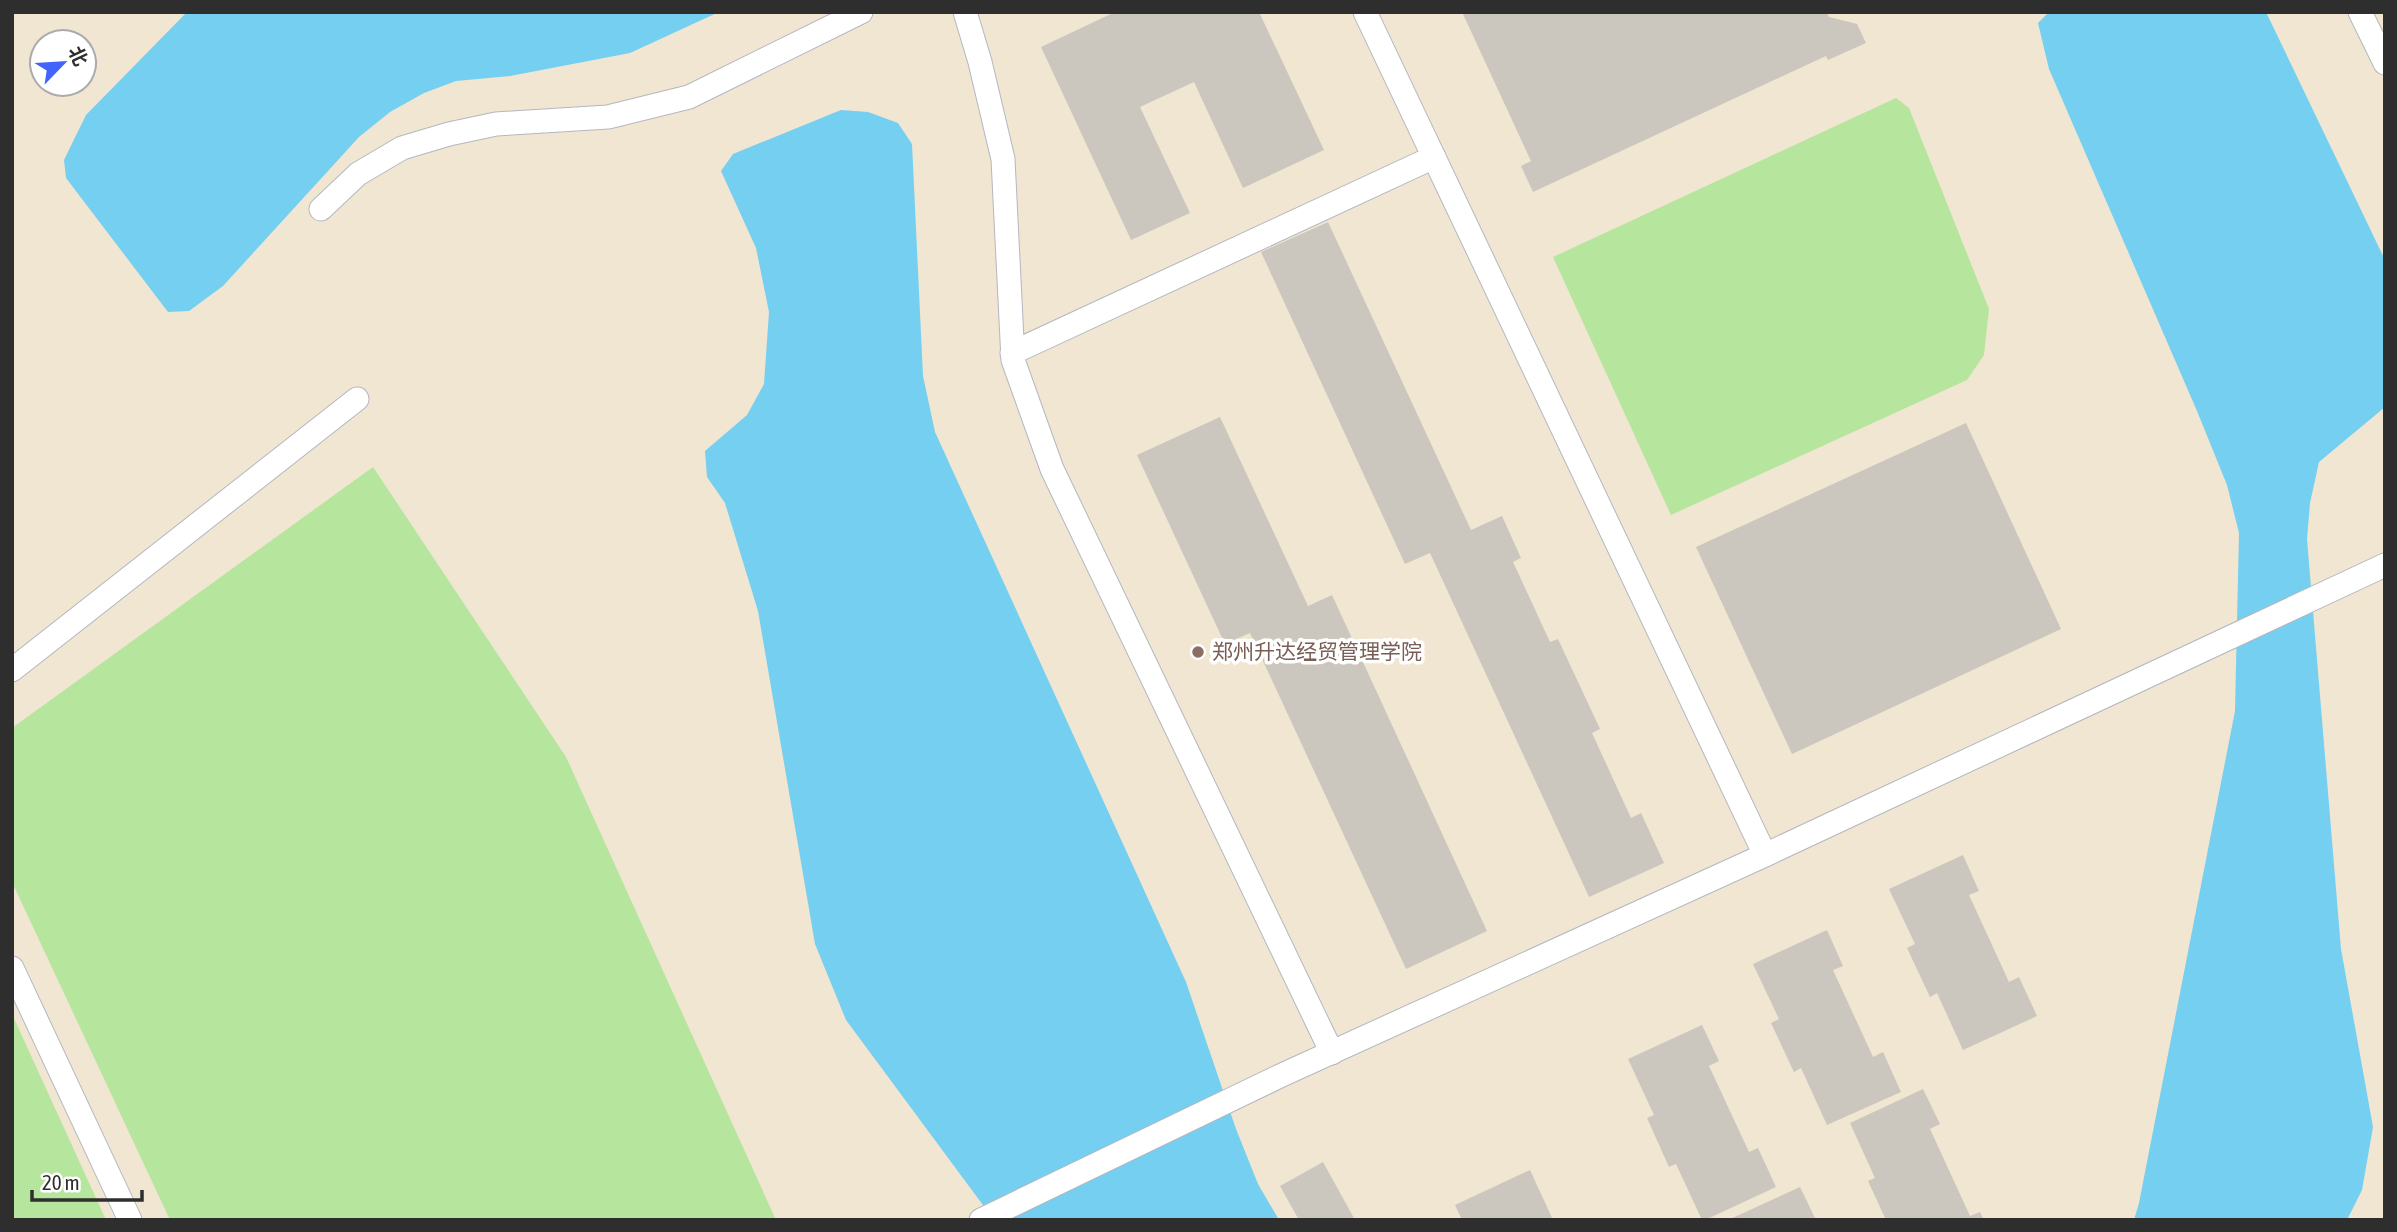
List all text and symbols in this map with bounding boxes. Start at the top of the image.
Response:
north arrow [28,28,98,98]
text: 北 [64,43,92,69]
place label: 郑州升达经贸管理学院 [1212,639,1422,663]
marker: 郑州升达经贸管理学院 [1190,644,1206,660]
scale bar [32,1158,142,1202]
text: 20 m [42,1170,80,1194]

